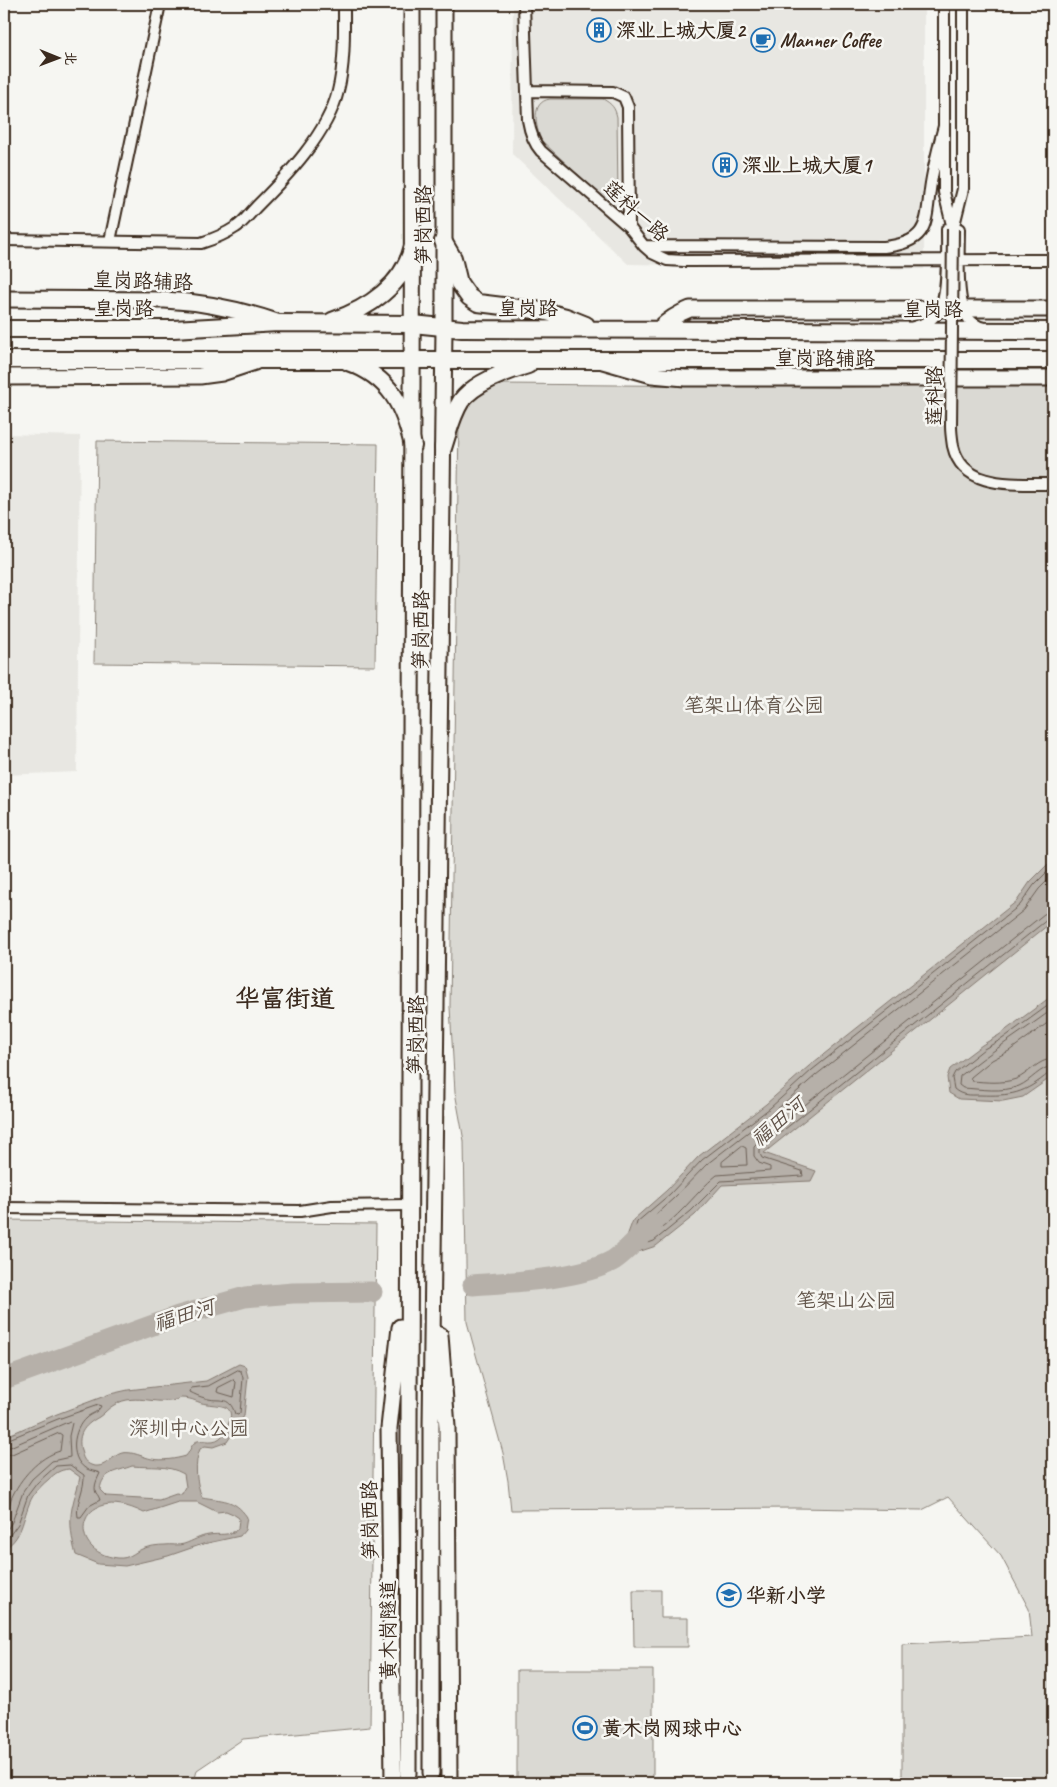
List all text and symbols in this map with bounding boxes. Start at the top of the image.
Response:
building icon: 深业上城大厦2 [586,17,612,43]
place label: 深业上城大厦2 [616,18,747,43]
cafe icon: Manner Coffee [750,27,776,53]
place label: Manner Coffee [780,28,882,53]
north arrow [32,32,82,82]
text: 北 [62,51,79,65]
building icon: 深业上城大厦1 [712,152,738,178]
place label: 深业上城大厦1 [742,153,873,178]
street label: 莲科一路 [598,175,675,248]
street label: 笋岗西路 [411,184,436,265]
street label: 皇岗路辅路 [93,267,194,295]
street label: 皇岗路 [94,296,155,321]
street label: 皇岗路 [498,296,559,321]
street label: 皇岗路 [903,297,964,322]
street label: 皇岗路辅路 [775,346,876,371]
street label: 莲科路 [922,365,947,426]
street label: 笋岗西路 [408,589,434,670]
park label: 笔架山体育公园 [684,693,824,718]
district label: 华富街道 [235,983,335,1015]
street label: 笋岗西路 [403,994,429,1075]
water label: 福田河 [746,1090,813,1152]
park label: 笔架山公园 [796,1288,896,1313]
water label: 福田河 [150,1292,221,1337]
park label: 深圳中心公园 [129,1416,249,1441]
street label: 笋岗西路 [357,1479,383,1560]
street label: 黄木岗隧道 [376,1580,401,1680]
school or university icon: 华新小学 [716,1582,742,1608]
place label: 华新小学 [746,1583,826,1608]
sports icon: 黄木岗网球中心 [572,1715,598,1741]
place label: 黄木岗网球中心 [602,1716,742,1741]

